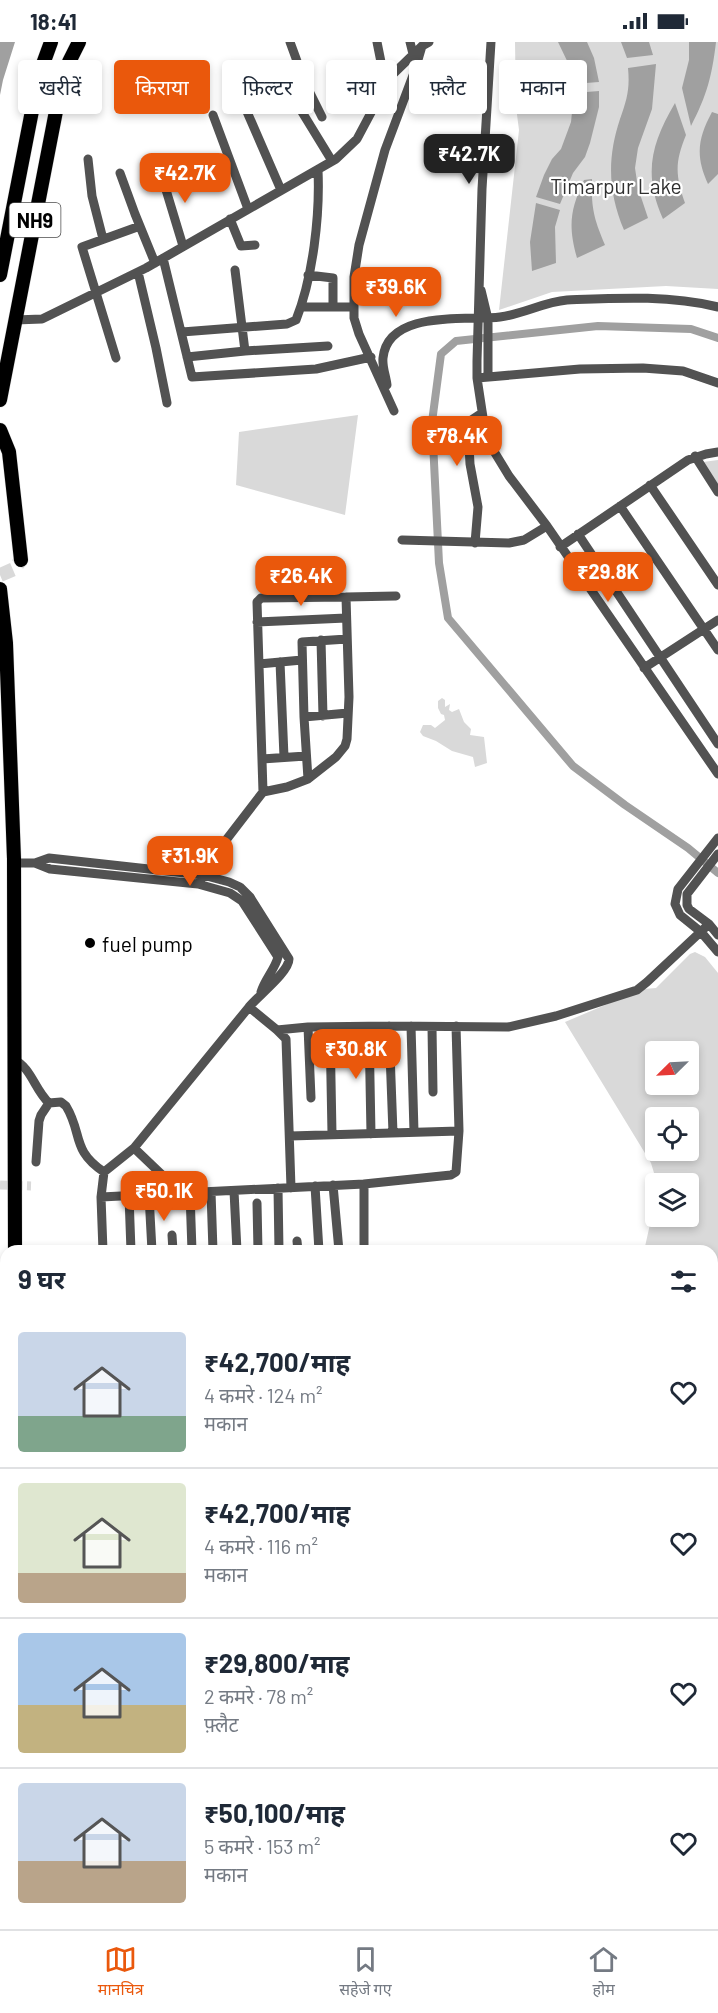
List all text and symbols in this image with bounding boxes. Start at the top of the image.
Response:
text: 18:41 [30,8,77,34]
chip: खरीदें [18,60,102,114]
chip: किराया [114,60,210,114]
chip: फ़िल्टर [222,60,314,114]
chip: नया [326,60,397,114]
chip: फ़्लैट [409,60,487,114]
chip: मकान [499,60,587,114]
pin: ₹42.7K [420,134,518,185]
text: ₹42.7K [438,141,500,165]
pin: ₹42.7K [136,153,234,204]
text: ₹42.7K [154,160,216,184]
park label: Timarpur Lake [550,173,682,198]
road number: NH9 [9,203,60,237]
pin: ₹39.6K [347,267,445,318]
text: ₹39.6K [365,274,427,298]
pin: ₹78.4K [408,416,506,467]
text: ₹78.4K [426,423,488,447]
pin: ₹29.8K [559,552,657,603]
pin: ₹26.4K [252,556,350,607]
text: ₹29.8K [577,559,639,583]
text: ₹26.4K [269,563,333,587]
pin: ₹31.9K [141,836,239,887]
text: ₹31.9K [161,843,219,867]
place label: fuel pump [102,931,193,956]
marker: fuel pump [83,936,97,950]
pin: ₹30.8K [307,1029,405,1080]
text: ₹30.8K [325,1036,387,1060]
north arrow [645,1041,699,1095]
map controls [645,1041,699,1227]
button: locate [645,1107,699,1161]
pin: ₹50.1K [115,1171,213,1222]
button: layers [645,1173,699,1227]
text: ₹50.1K [135,1178,193,1202]
text: 9 घर [18,1263,65,1294]
icon: filters [667,1265,700,1298]
text: ₹42,700/माह [204,1346,350,1377]
icon: home [66,1356,138,1428]
icon: heart [667,1376,700,1409]
text: 4 कमरे · 124 m² [204,1383,323,1407]
text: मकान [204,1411,248,1435]
text: ₹42,700/माह [204,1497,350,1528]
icon: home [66,1507,138,1579]
icon: heart [667,1527,700,1560]
text: 4 कमरे · 116 m² [204,1534,318,1558]
text: मकान [204,1562,248,1586]
text: ₹29,800/माह [204,1647,349,1678]
icon: home [66,1657,138,1729]
icon: heart [667,1677,700,1710]
text: 2 कमरे · 78 m² [204,1684,313,1708]
text: फ़्लैट [204,1712,239,1736]
text: ₹50,100/माह [204,1797,345,1828]
icon: home [66,1807,138,1879]
icon: heart [667,1827,700,1860]
text: 5 कमरे · 153 m² [204,1834,321,1858]
text: मकान [204,1862,248,1886]
tab: मानचित्र [98,1943,144,2002]
tab: सहेजे गए [339,1943,391,2002]
tab: होम [587,1943,620,2002]

